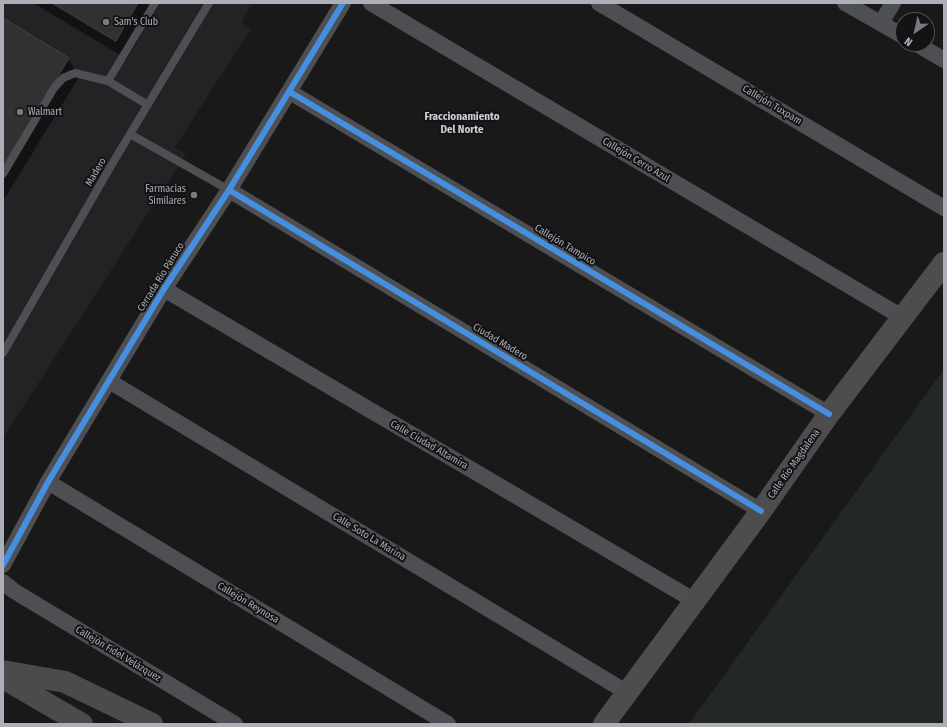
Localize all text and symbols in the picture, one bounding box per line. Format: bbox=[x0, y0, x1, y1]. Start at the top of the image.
north arrow bbox=[895, 12, 935, 52]
place label: Sam's Club bbox=[114, 16, 158, 28]
marker: Sam's Club bbox=[101, 17, 111, 27]
text: N bbox=[902, 34, 915, 49]
street label: Callejón Tuxpam bbox=[740, 83, 804, 127]
place label: Walmart bbox=[28, 106, 62, 118]
marker: Walmart bbox=[15, 107, 25, 117]
district label: Fraccionamiento Del Norte bbox=[424, 110, 500, 136]
street label: Callejón Cerro Azul bbox=[600, 135, 672, 185]
street label: Madero bbox=[83, 156, 109, 188]
place label: Farmacias Similares bbox=[145, 183, 186, 206]
marker: Farmacias Similares bbox=[189, 190, 199, 200]
street label: Callejón Tampico bbox=[532, 222, 598, 268]
street label: Cerrada Río Pánuco bbox=[135, 240, 187, 314]
street label: Ciudad Madero bbox=[471, 321, 529, 363]
street label: Calle Ciudad Altamira bbox=[388, 418, 470, 472]
street label: Calle Río Magdalena bbox=[766, 427, 822, 501]
street label: Calle Soto La Marina bbox=[330, 510, 408, 564]
street label: Callejón Reynosa bbox=[215, 580, 281, 626]
street label: Callejón Fidel Velázquez bbox=[73, 624, 163, 684]

